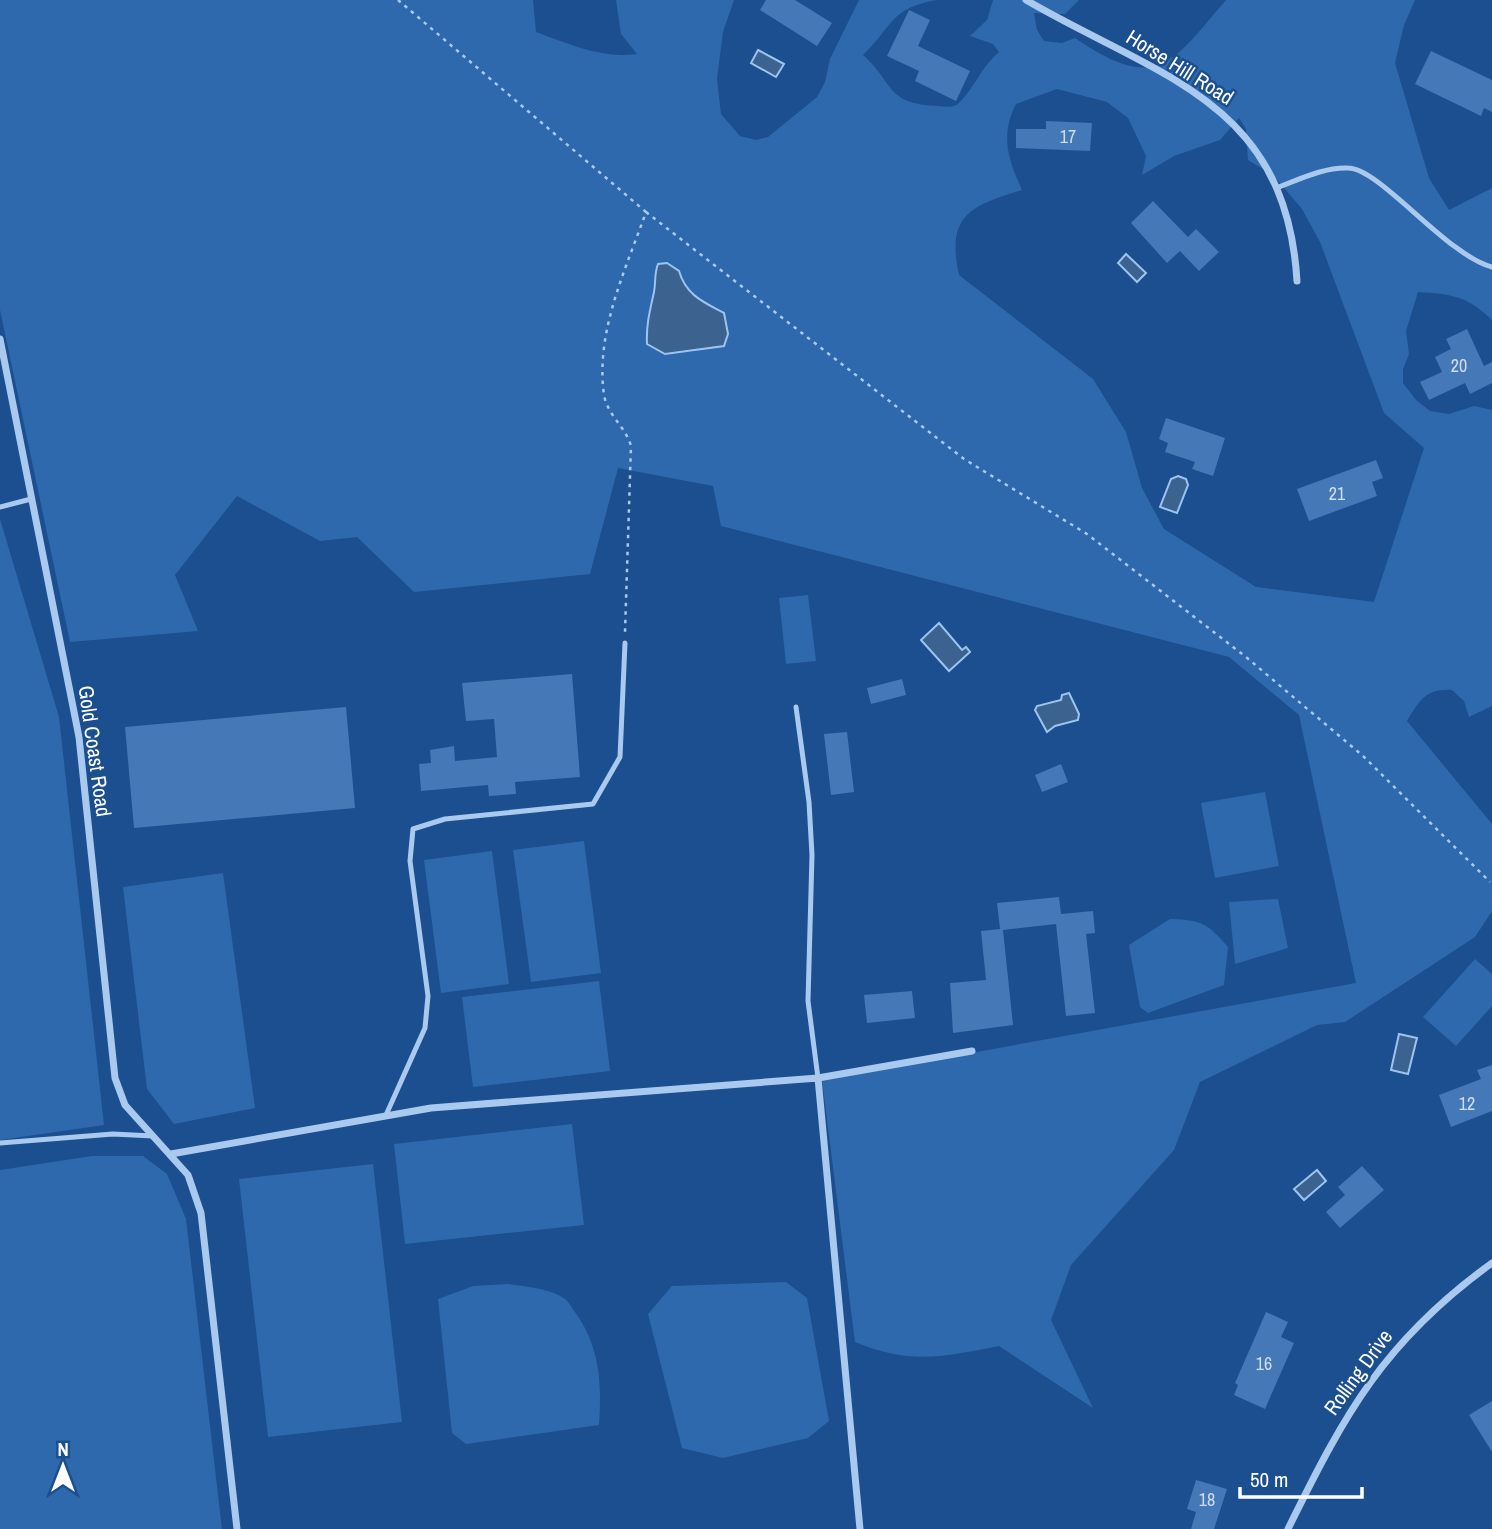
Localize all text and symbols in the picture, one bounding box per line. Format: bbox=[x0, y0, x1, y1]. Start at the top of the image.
street label: Horse Hill Road bbox=[1121, 23, 1239, 111]
house number: 17 bbox=[1060, 124, 1076, 149]
house number: 20 bbox=[1451, 353, 1467, 378]
house number: 21 bbox=[1329, 481, 1346, 506]
street label: Gold Coast Road bbox=[71, 684, 119, 818]
house number: 12 bbox=[1459, 1091, 1475, 1116]
street label: Rolling Drive bbox=[1317, 1323, 1399, 1421]
house number: 16 bbox=[1256, 1351, 1272, 1376]
north arrow bbox=[28, 1431, 98, 1501]
text: N bbox=[57, 1436, 69, 1462]
scale bar bbox=[1240, 1456, 1362, 1500]
text: 50 m bbox=[1250, 1465, 1288, 1494]
house number: 18 bbox=[1199, 1487, 1215, 1512]

